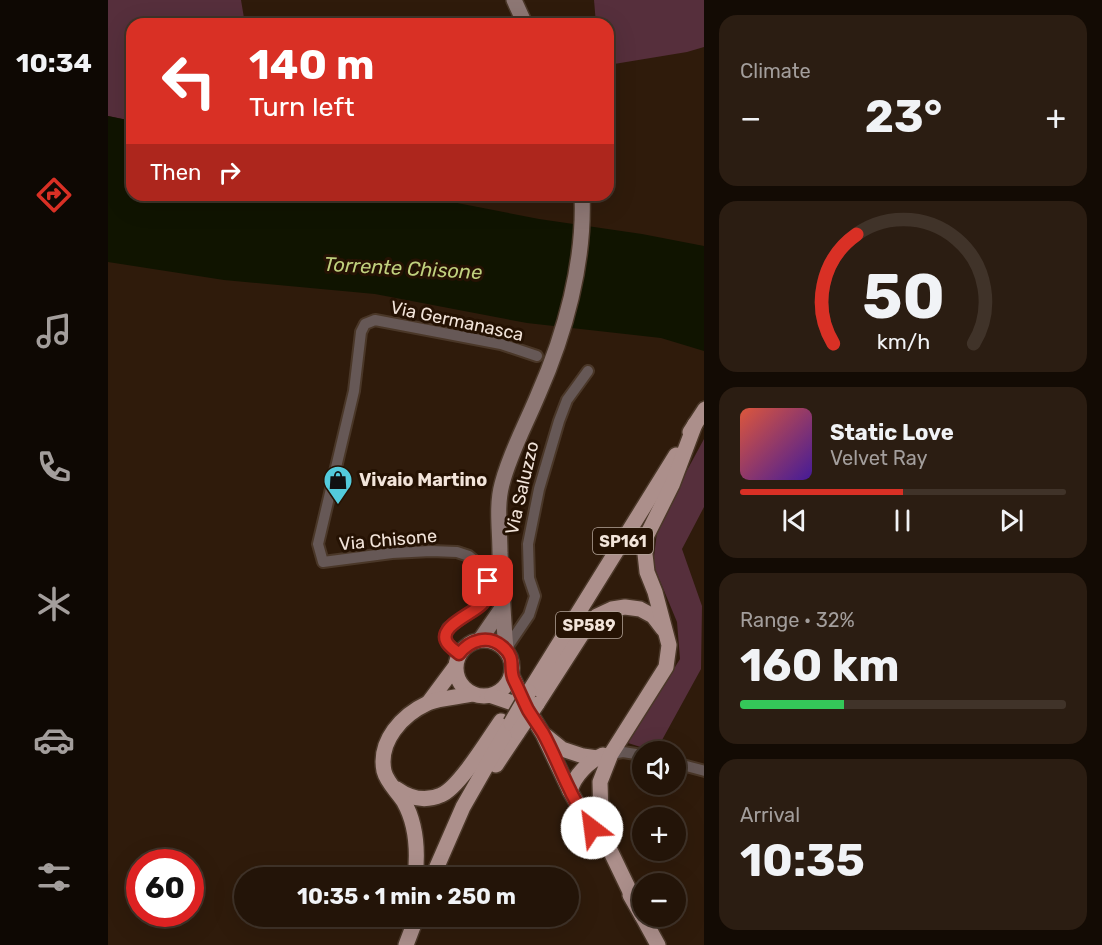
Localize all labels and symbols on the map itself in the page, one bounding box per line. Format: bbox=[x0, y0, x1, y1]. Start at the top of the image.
water label: Torrente Chisone bbox=[323, 252, 483, 284]
street label: Via Germanasca bbox=[388, 296, 526, 346]
street label: Via Saluzzo bbox=[501, 439, 543, 537]
shop icon: Vivaio Martino bbox=[322, 464, 354, 506]
place label: Vivaio Martino bbox=[359, 469, 487, 491]
street label: Via Chisone bbox=[338, 525, 438, 555]
road number: SP161 bbox=[593, 528, 653, 554]
pin bbox=[462, 555, 513, 606]
road number: SP589 bbox=[556, 612, 622, 638]
position arrow bbox=[560, 796, 624, 860]
speed limit sign: 60 bbox=[126, 849, 204, 927]

